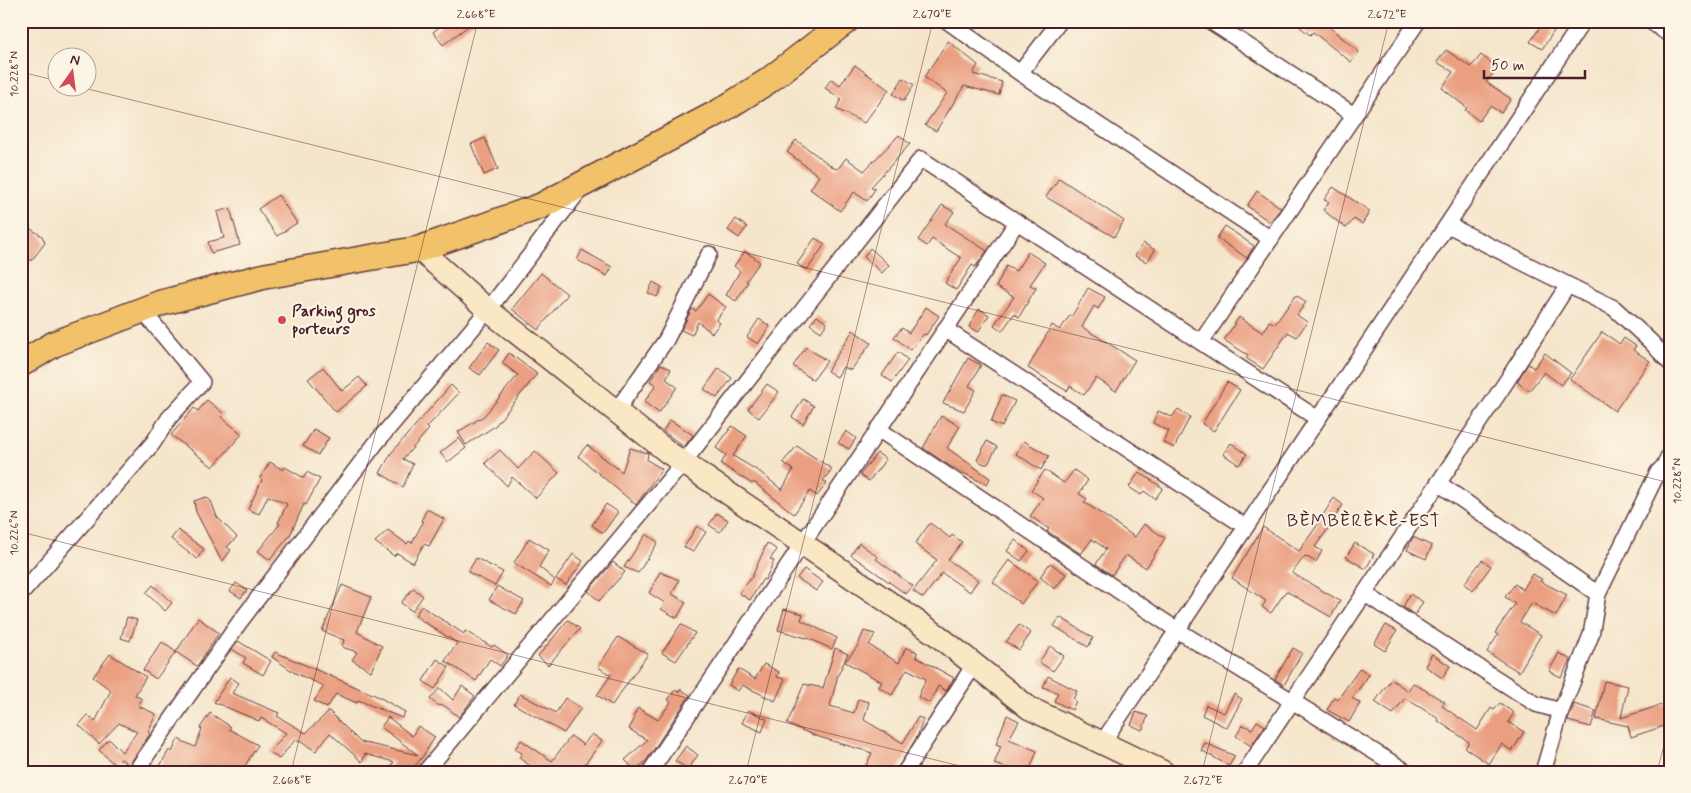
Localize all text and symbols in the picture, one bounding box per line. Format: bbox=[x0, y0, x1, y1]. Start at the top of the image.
text: 2.668°E bbox=[456, 7, 496, 23]
text: 2.670°E bbox=[912, 7, 952, 23]
text: 2.672°E bbox=[1367, 7, 1407, 23]
north arrow bbox=[48, 48, 98, 98]
scale bar bbox=[1484, 48, 1585, 80]
text: N bbox=[68, 50, 82, 70]
text: 10.228°N bbox=[7, 51, 23, 97]
text: 50 m bbox=[1491, 56, 1525, 76]
place label: Parking gros porteurs bbox=[292, 301, 376, 340]
marker: Parking gros porteurs bbox=[276, 314, 288, 326]
text: 10.228°N bbox=[1670, 458, 1686, 504]
district label: BÈMBÈRÈKÈ-EST bbox=[1287, 509, 1441, 533]
text: 10.226°N bbox=[7, 511, 23, 555]
text: 2.668°E bbox=[272, 773, 312, 789]
text: 2.670°E bbox=[728, 773, 768, 789]
text: 2.672°E bbox=[1183, 773, 1223, 789]

